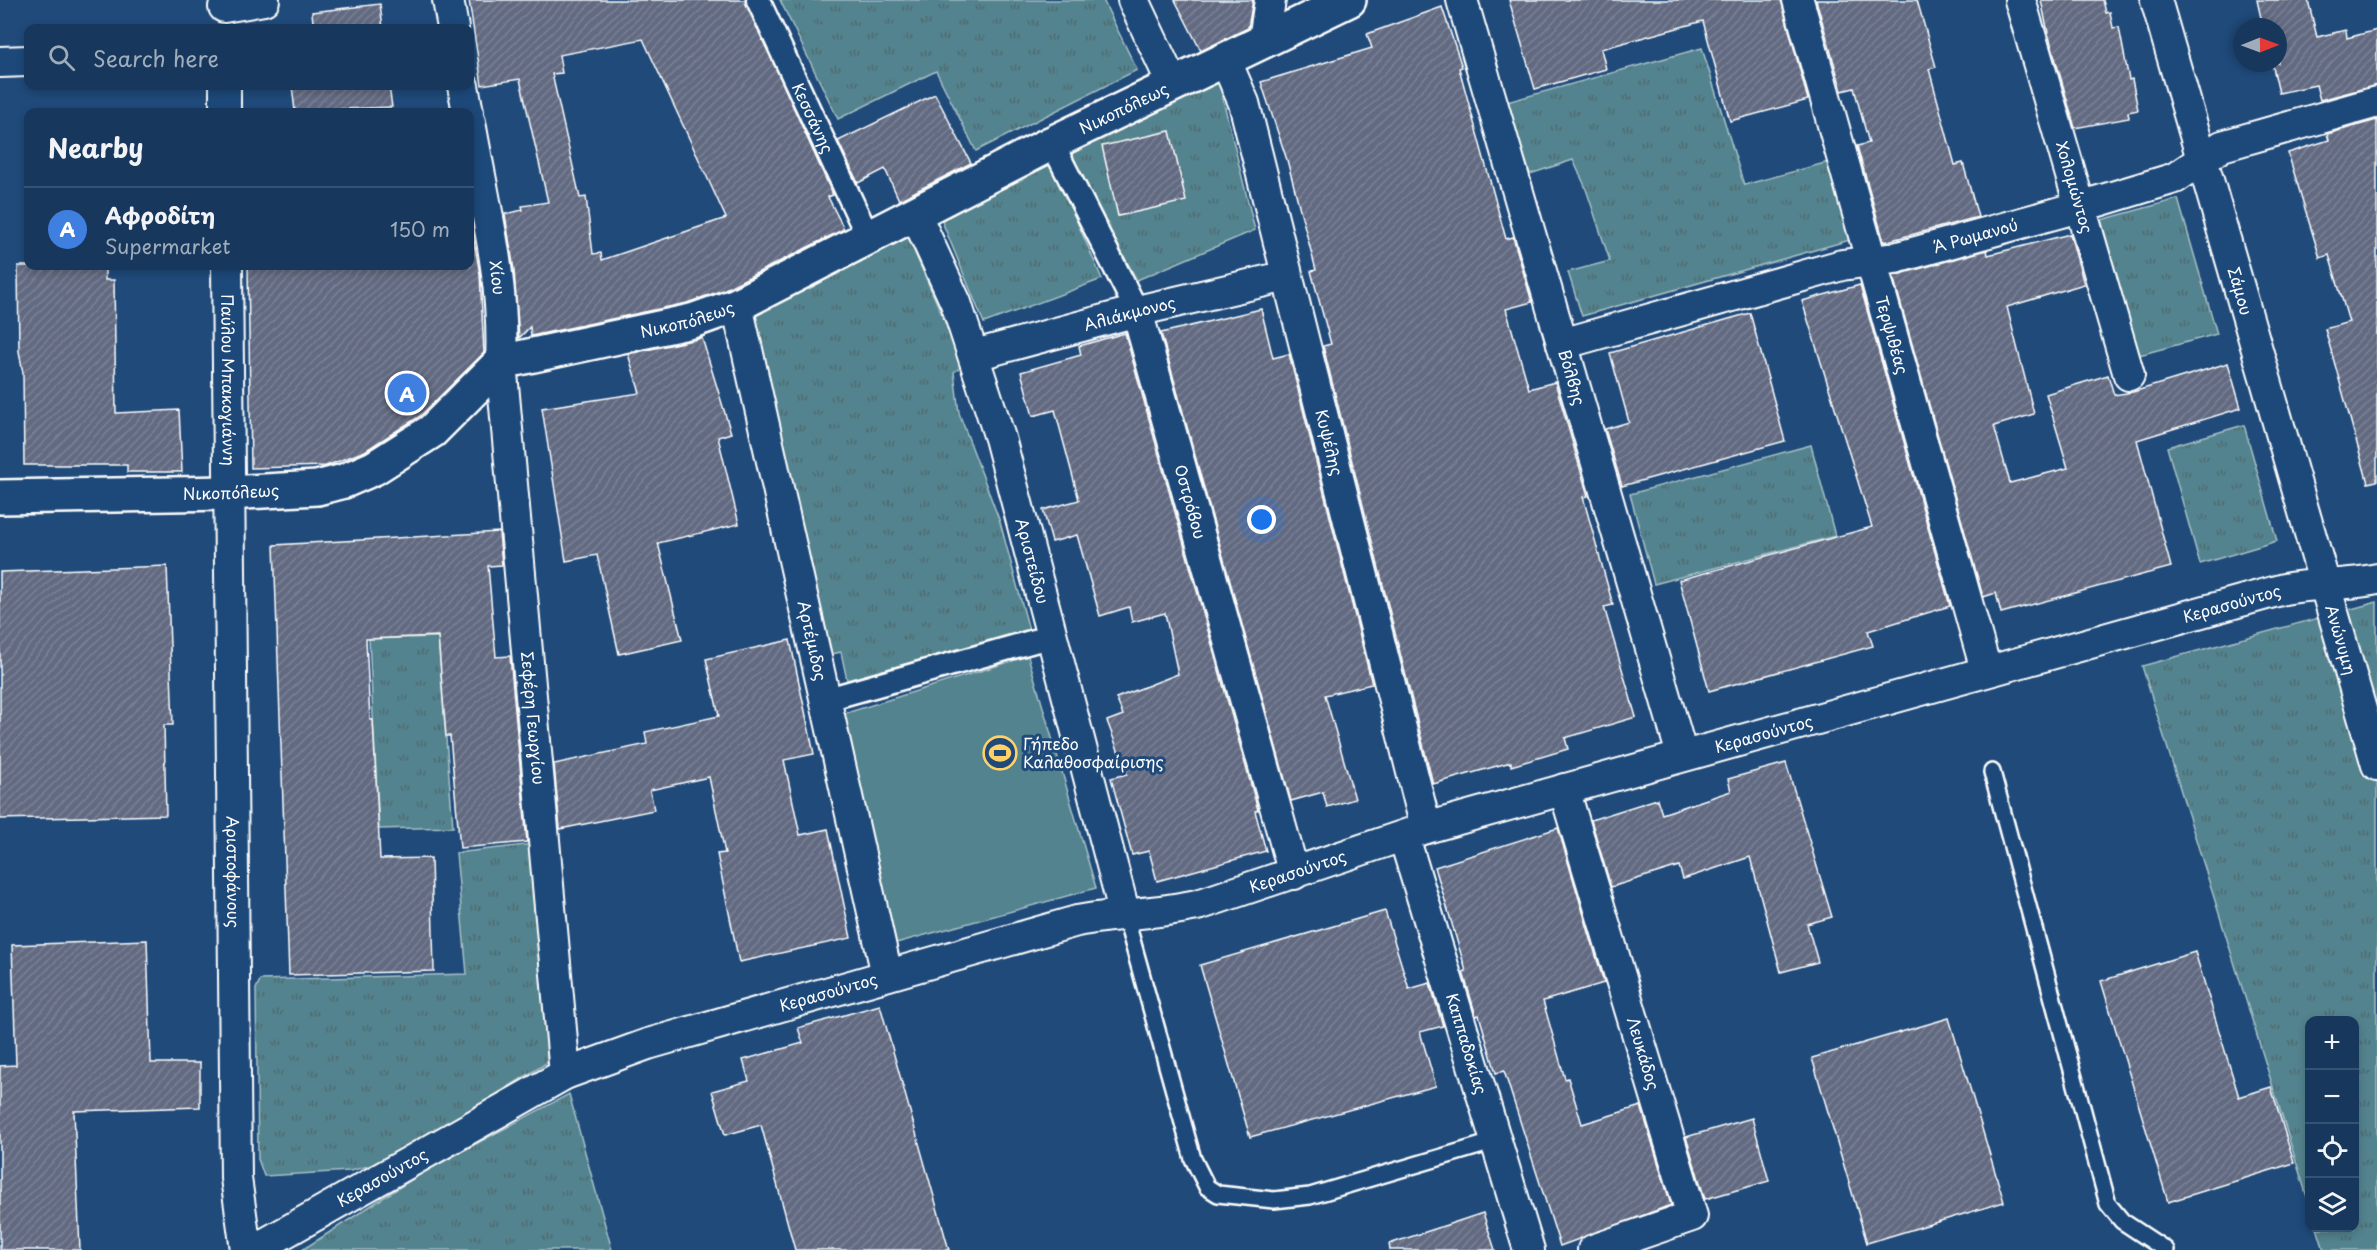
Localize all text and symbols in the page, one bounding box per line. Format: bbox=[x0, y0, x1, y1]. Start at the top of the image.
north arrow bbox=[2233, 18, 2287, 72]
search box bbox=[24, 24, 474, 90]
icon: search bbox=[45, 41, 78, 74]
text: Search here bbox=[93, 41, 219, 74]
street label: Νικοπόλεως bbox=[1075, 76, 1172, 139]
street label: Κεσσάνης bbox=[787, 78, 840, 157]
text: Nearby bbox=[48, 128, 143, 167]
street label: Χολομώντος bbox=[2051, 138, 2100, 236]
text: Αφροδίτη bbox=[105, 198, 215, 231]
street label: Α΄ Ρωμανού bbox=[1930, 212, 2020, 258]
text: A bbox=[60, 214, 75, 244]
text: 150 m bbox=[390, 214, 450, 244]
text: Supermarket bbox=[105, 231, 231, 261]
street label: Χίου bbox=[484, 259, 512, 296]
street label: Σάμου bbox=[2223, 264, 2259, 318]
street label: Αλιάκμονος bbox=[1081, 289, 1178, 336]
street label: Τερψιθέας bbox=[1871, 293, 1915, 377]
street label: Παύλου Μπακογιάννη bbox=[216, 294, 242, 466]
street label: Νικοπόλεως bbox=[638, 294, 737, 343]
street label: Βόλβης bbox=[1553, 346, 1592, 408]
pin: A bbox=[388, 370, 426, 416]
street label: Κυψέλης bbox=[1310, 407, 1350, 478]
street label: Οστρόβου bbox=[1169, 461, 1213, 542]
street label: Νικοπόλεως bbox=[183, 477, 280, 505]
your location bbox=[1247, 505, 1276, 534]
street label: Αριστείδου bbox=[1010, 515, 1056, 606]
street label: Κερασούντος bbox=[2180, 577, 2283, 628]
street label: Αρτέμιδος bbox=[793, 598, 834, 683]
street label: Ανώνυμη bbox=[2320, 602, 2363, 677]
street label: Σεφέρη Γεωργίου bbox=[516, 650, 552, 786]
street label: Κερασούντος bbox=[1711, 708, 1815, 758]
place label: Γήπεδο Καλαθοσφαίρισης bbox=[1023, 731, 1164, 773]
sports icon: Γήπεδο Καλαθοσφαίρισης bbox=[982, 735, 1018, 771]
street label: Αριστοφάνoυς bbox=[221, 816, 247, 928]
street label: Κερασούντος bbox=[1245, 843, 1349, 898]
street label: Κερασούντος bbox=[776, 966, 880, 1017]
street label: Καππαδοκίας bbox=[1441, 990, 1494, 1097]
street label: Λευκάδος bbox=[1622, 1014, 1666, 1092]
map controls bbox=[2305, 1016, 2359, 1232]
button: + bbox=[2305, 1016, 2359, 1070]
button: − bbox=[2305, 1070, 2359, 1124]
button: locate bbox=[2305, 1124, 2359, 1178]
street label: Κερασούντος bbox=[332, 1141, 431, 1212]
button: layers bbox=[2305, 1178, 2359, 1232]

